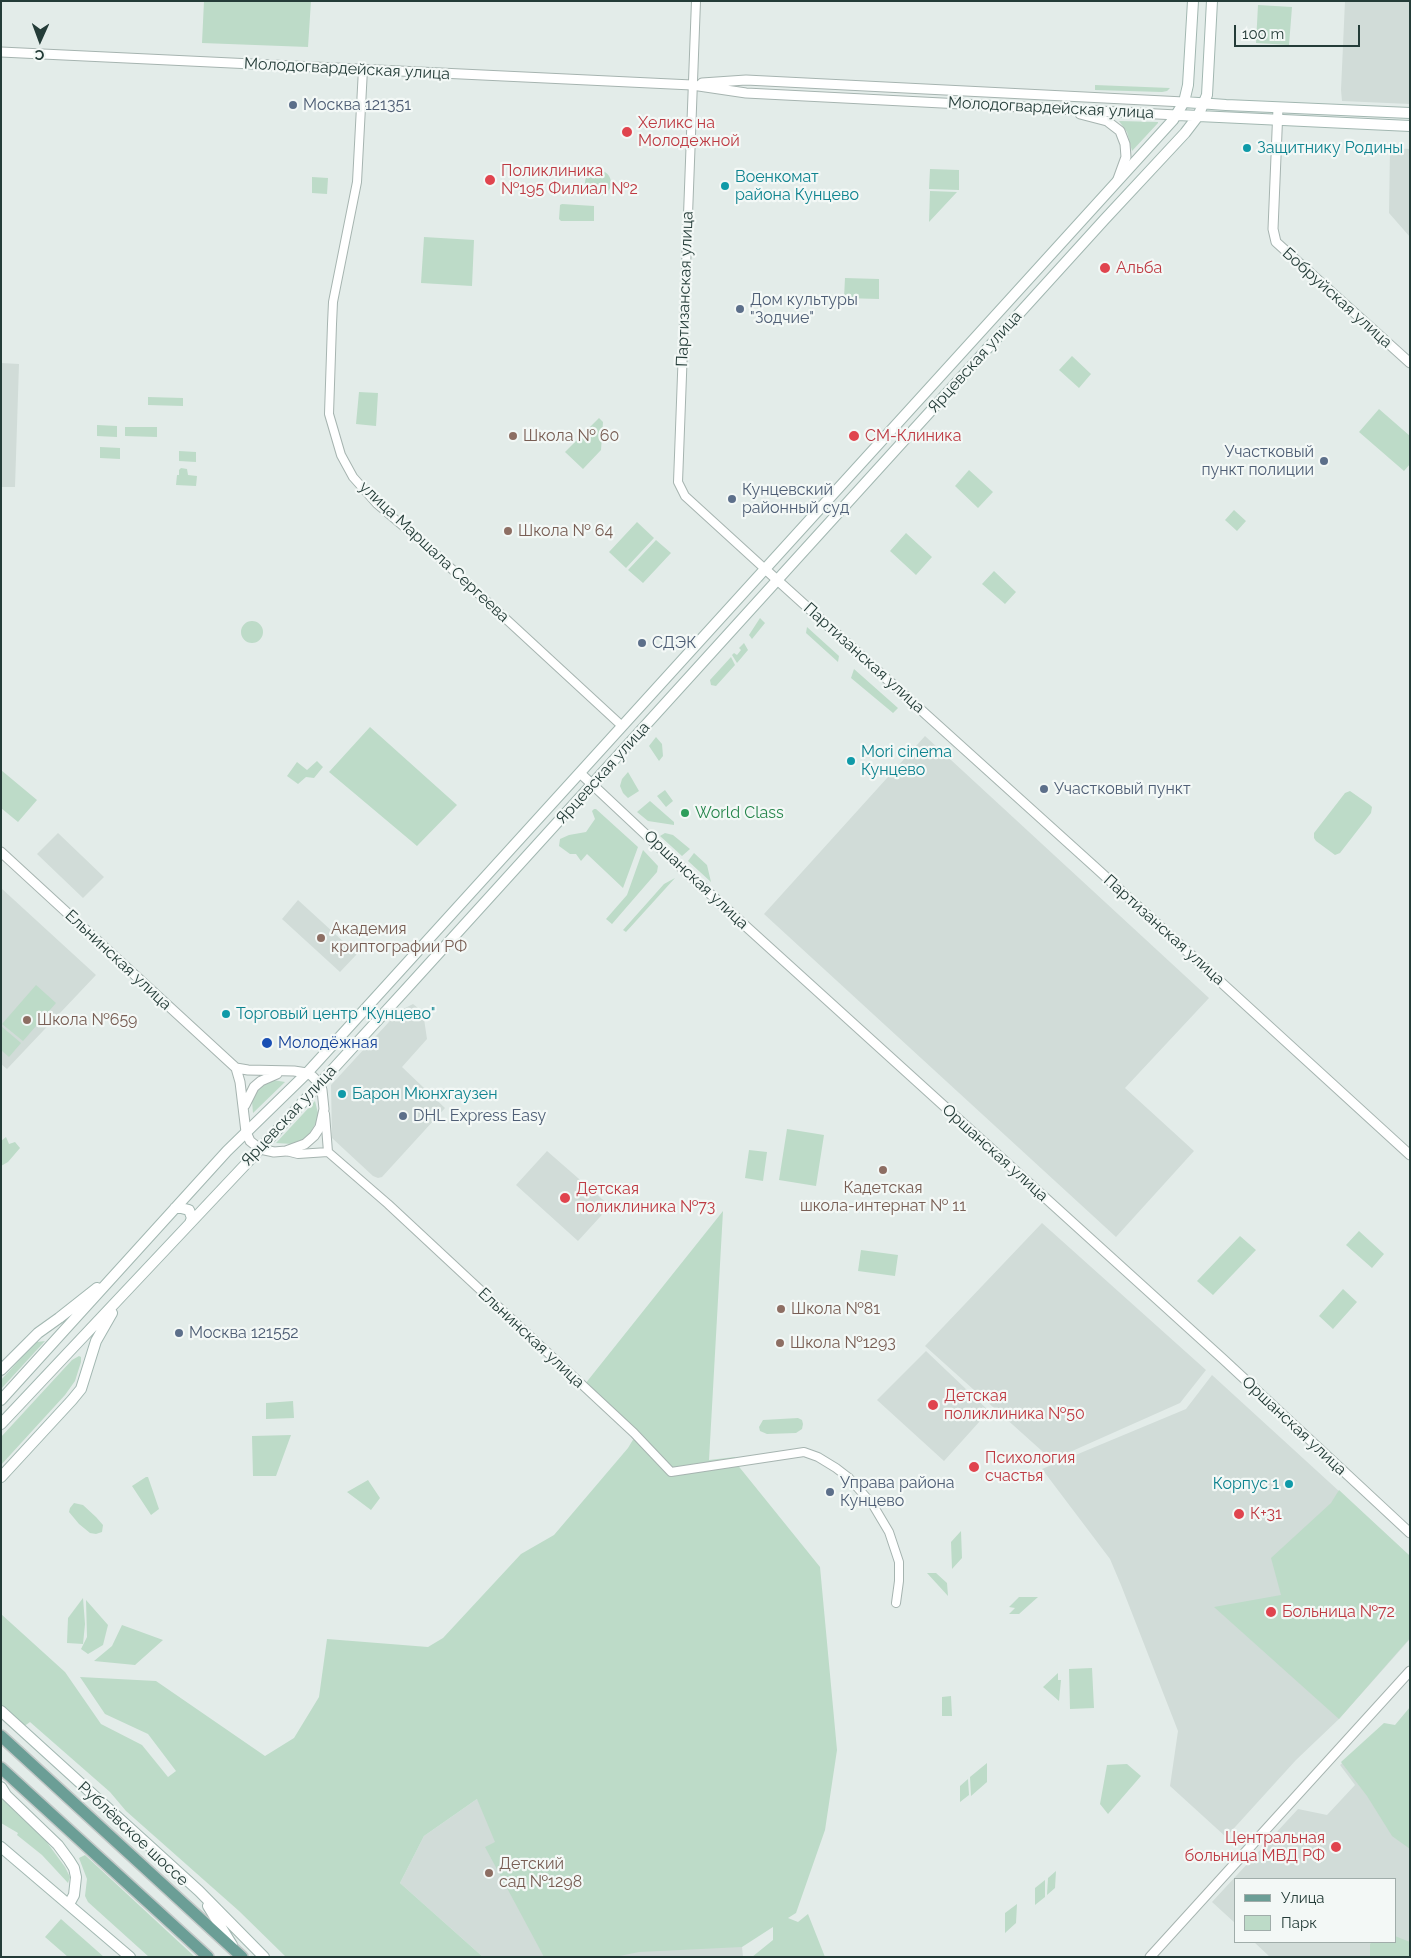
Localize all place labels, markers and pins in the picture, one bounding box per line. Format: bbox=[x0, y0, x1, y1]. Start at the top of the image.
place label: Москва 121351 bbox=[303, 95, 411, 115]
marker: Москва 121351 bbox=[287, 99, 299, 111]
place label: Хеликс на Молодежной bbox=[638, 113, 740, 151]
marker: Хеликс на Молодежной bbox=[620, 125, 634, 139]
place label: Защитнику Родины bbox=[1257, 138, 1403, 158]
marker: Защитнику Родины bbox=[1241, 142, 1253, 154]
place label: Поликлиника №195 Филиал №2 bbox=[501, 161, 638, 199]
place label: Военкомат района Кунцево bbox=[735, 167, 859, 205]
marker: Поликлиника №195 Филиал №2 bbox=[483, 173, 497, 187]
marker: Военкомат района Кунцево bbox=[719, 180, 731, 192]
place label: Альба bbox=[1116, 258, 1162, 278]
marker: Альба bbox=[1098, 261, 1112, 275]
place label: Дом культуры "Зодчие" bbox=[750, 290, 858, 328]
marker: Дом культуры "Зодчие" bbox=[734, 303, 746, 315]
place label: Школа № 60 bbox=[523, 426, 619, 446]
place label: СМ-Клиника bbox=[865, 426, 961, 446]
marker: СМ-Клиника bbox=[847, 429, 861, 443]
marker: Школа № 60 bbox=[507, 430, 519, 442]
place label: Участковый пункт полиции bbox=[1201, 442, 1314, 480]
marker: Участковый пункт полиции bbox=[1318, 455, 1330, 467]
place label: Кунцевский районный суд bbox=[742, 480, 849, 518]
marker: Кунцевский районный суд bbox=[726, 493, 738, 505]
place label: Школа № 64 bbox=[518, 521, 613, 541]
marker: Школа № 64 bbox=[502, 525, 514, 537]
place label: СДЭК bbox=[652, 633, 696, 653]
marker: СДЭК bbox=[636, 637, 648, 649]
place label: Mori cinema Кунцево bbox=[861, 742, 952, 780]
marker: Mori cinema Кунцево bbox=[845, 755, 857, 767]
place label: Участковый пункт bbox=[1054, 779, 1191, 799]
marker: Участковый пункт bbox=[1038, 783, 1050, 795]
place label: World Class bbox=[695, 803, 784, 823]
marker: World Class bbox=[679, 807, 691, 819]
place label: Академия криптографии РФ bbox=[331, 919, 467, 957]
marker: Академия криптографии РФ bbox=[315, 932, 327, 944]
place label: Торговый центр "Кунцево" bbox=[236, 1004, 435, 1024]
marker: Торговый центр "Кунцево" bbox=[220, 1008, 232, 1020]
place label: Школа №659 bbox=[37, 1010, 137, 1030]
marker: Школа №659 bbox=[21, 1014, 33, 1026]
place label: Молодёжная bbox=[278, 1033, 378, 1053]
marker: Молодёжная bbox=[260, 1036, 274, 1050]
place label: Барон Мюнхгаузен bbox=[352, 1084, 498, 1104]
marker: Барон Мюнхгаузен bbox=[336, 1088, 348, 1100]
place label: DHL Express Easy bbox=[413, 1106, 546, 1126]
marker: DHL Express Easy bbox=[397, 1110, 409, 1122]
marker: Кадетская школа-интернат № 11 bbox=[877, 1164, 889, 1176]
place label: Кадетская школа-интернат № 11 bbox=[800, 1178, 966, 1216]
place label: Детская поликлиника №73 bbox=[576, 1179, 715, 1217]
marker: Детская поликлиника №73 bbox=[558, 1191, 572, 1205]
place label: Школа №81 bbox=[791, 1299, 880, 1319]
marker: Школа №81 bbox=[775, 1303, 787, 1315]
place label: Москва 121552 bbox=[189, 1323, 299, 1343]
marker: Москва 121552 bbox=[173, 1327, 185, 1339]
place label: Школа №1293 bbox=[790, 1333, 896, 1353]
marker: Школа №1293 bbox=[774, 1337, 786, 1349]
place label: Детская поликлиника №50 bbox=[944, 1386, 1085, 1424]
marker: Детская поликлиника №50 bbox=[926, 1398, 940, 1412]
place label: Психология счастья bbox=[985, 1448, 1075, 1486]
marker: Психология счастья bbox=[967, 1460, 981, 1474]
place label: Управа района Кунцево bbox=[840, 1473, 955, 1511]
place label: Корпус 1 bbox=[1213, 1474, 1279, 1494]
marker: Корпус 1 bbox=[1283, 1478, 1295, 1490]
marker: Управа района Кунцево bbox=[824, 1486, 836, 1498]
place label: К+31 bbox=[1250, 1504, 1282, 1524]
marker: К+31 bbox=[1232, 1507, 1246, 1521]
place label: Больница №72 bbox=[1282, 1602, 1395, 1622]
marker: Больница №72 bbox=[1264, 1605, 1278, 1619]
place label: Центральная больница МВД РФ bbox=[1184, 1828, 1325, 1866]
marker: Центральная больница МВД РФ bbox=[1329, 1840, 1343, 1854]
place label: Детский сад №1298 bbox=[499, 1854, 582, 1892]
marker: Детский сад №1298 bbox=[483, 1867, 495, 1879]

